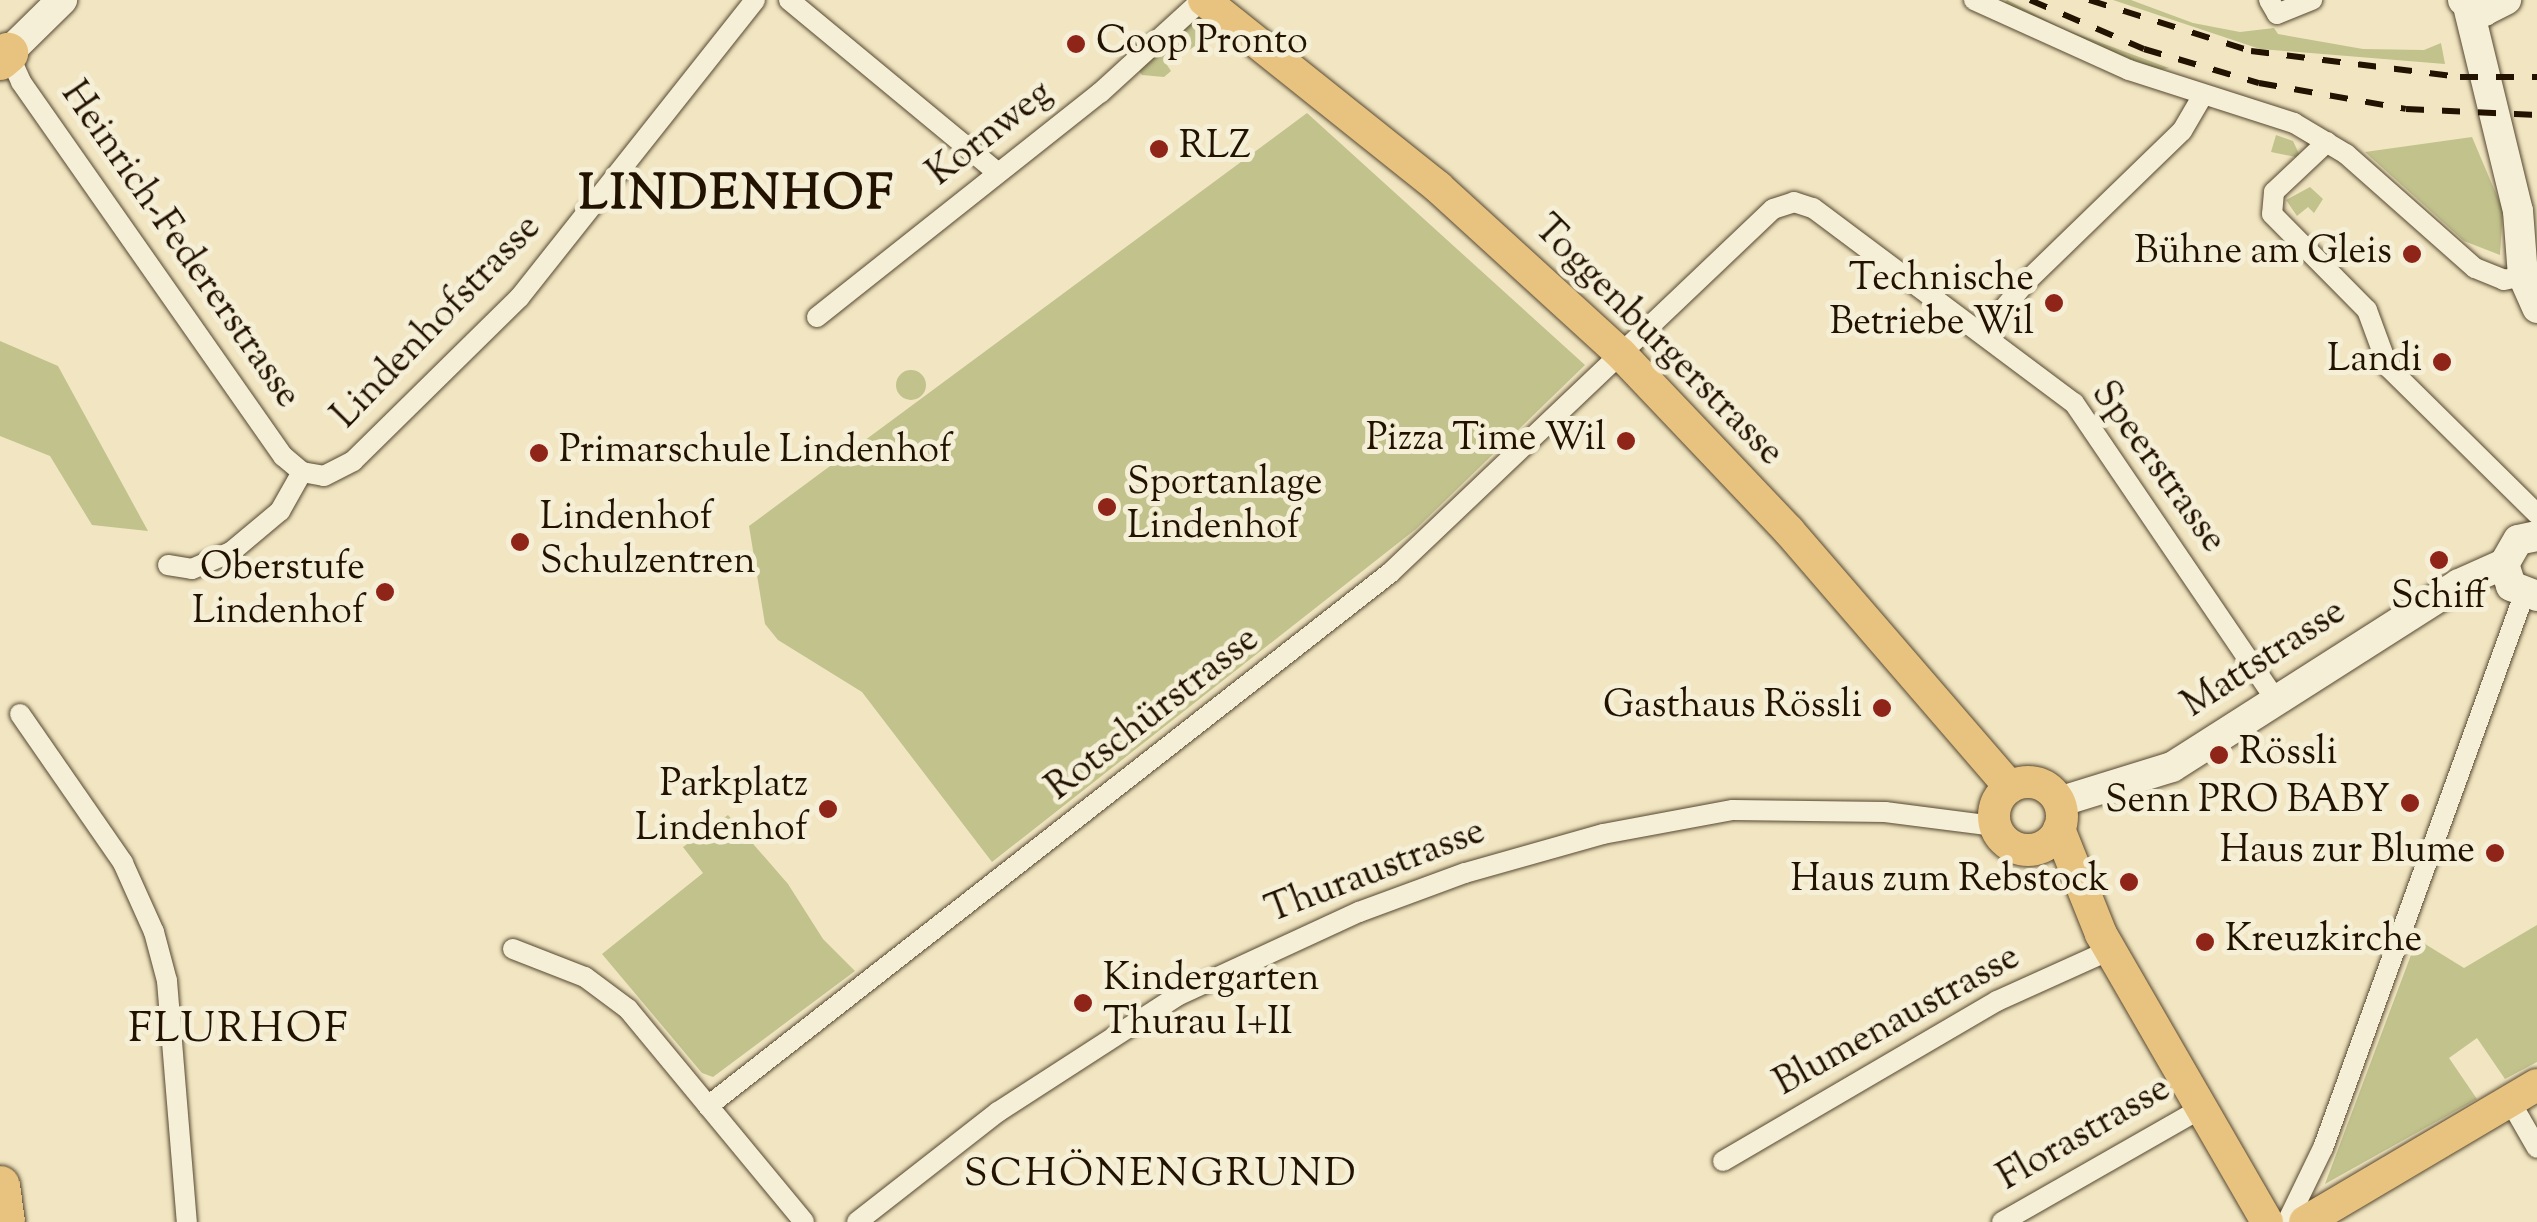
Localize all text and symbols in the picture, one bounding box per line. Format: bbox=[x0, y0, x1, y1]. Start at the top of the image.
place label: Coop Pronto bbox=[1096, 21, 1308, 67]
marker: Coop Pronto bbox=[1065, 33, 1087, 55]
street label: Kornweg bbox=[920, 72, 1062, 198]
street label: Heinrich-Federerstrasse bbox=[49, 74, 309, 418]
place label: RLZ bbox=[1179, 126, 1251, 172]
marker: RLZ bbox=[1148, 138, 1170, 160]
district label: LINDENHOF bbox=[579, 168, 895, 226]
street label: Lindenhofstrasse bbox=[324, 206, 552, 440]
street label: Toggenburgerstrasse bbox=[1522, 207, 1792, 477]
place label: Bühne am Gleis bbox=[2134, 231, 2392, 277]
marker: Bühne am Gleis bbox=[2401, 243, 2423, 265]
place label: Technische Betriebe Wil bbox=[1829, 258, 2034, 348]
marker: Technische Betriebe Wil bbox=[2043, 292, 2065, 314]
place label: Landi bbox=[2327, 339, 2422, 385]
marker: Landi bbox=[2431, 351, 2453, 373]
street label: Speerstrasse bbox=[2080, 373, 2234, 563]
place label: Pizza Time Wil bbox=[1366, 418, 1606, 464]
place label: Primarschule Lindenhof bbox=[559, 430, 952, 476]
marker: Pizza Time Wil bbox=[1615, 430, 1637, 452]
marker: Primarschule Lindenhof bbox=[528, 442, 550, 464]
place label: Sportanlage Lindenhof bbox=[1127, 462, 1322, 552]
marker: Sportanlage Lindenhof bbox=[1096, 496, 1118, 518]
place label: Lindenhof Schulzentren bbox=[540, 497, 756, 586]
marker: Lindenhof Schulzentren bbox=[509, 531, 531, 553]
place label: Oberstufe Lindenhof bbox=[192, 547, 365, 636]
marker: Schiff bbox=[2428, 549, 2450, 571]
place label: Schiff bbox=[2391, 576, 2487, 622]
marker: Oberstufe Lindenhof bbox=[374, 581, 396, 603]
street label: Mattstrasse bbox=[2175, 590, 2355, 730]
street label: Rotschürstrasse bbox=[1039, 618, 1269, 812]
place label: Gasthaus Rössli bbox=[1603, 685, 1862, 731]
marker: Gasthaus Rössli bbox=[1871, 697, 1893, 719]
place label: Rössli bbox=[2239, 732, 2337, 778]
marker: Rössli bbox=[2208, 744, 2230, 766]
place label: Parkplatz Lindenhof bbox=[635, 764, 808, 854]
place label: Senn PRO BABY bbox=[2105, 780, 2390, 826]
marker: Senn PRO BABY bbox=[2399, 792, 2421, 814]
marker: Parkplatz Lindenhof bbox=[817, 798, 839, 820]
street label: Thuraustrasse bbox=[1260, 810, 1492, 936]
place label: Haus zur Blume bbox=[2220, 830, 2475, 876]
marker: Haus zur Blume bbox=[2484, 842, 2506, 864]
place label: Haus zum Rebstock bbox=[1791, 859, 2109, 905]
marker: Haus zum Rebstock bbox=[2118, 871, 2140, 893]
place label: Kreuzkirche bbox=[2225, 919, 2422, 965]
marker: Kreuzkirche bbox=[2194, 931, 2216, 953]
street label: Blumenaustrasse bbox=[1767, 936, 2029, 1108]
place label: Kindergarten Thurau I+II bbox=[1103, 958, 1319, 1048]
marker: Kindergarten Thurau I+II bbox=[1072, 992, 1094, 1014]
district label: FLURHOF bbox=[128, 1006, 350, 1056]
street label: Florastrasse bbox=[1991, 1067, 2179, 1203]
district label: SCHÖNENGRUND bbox=[964, 1152, 1358, 1200]

